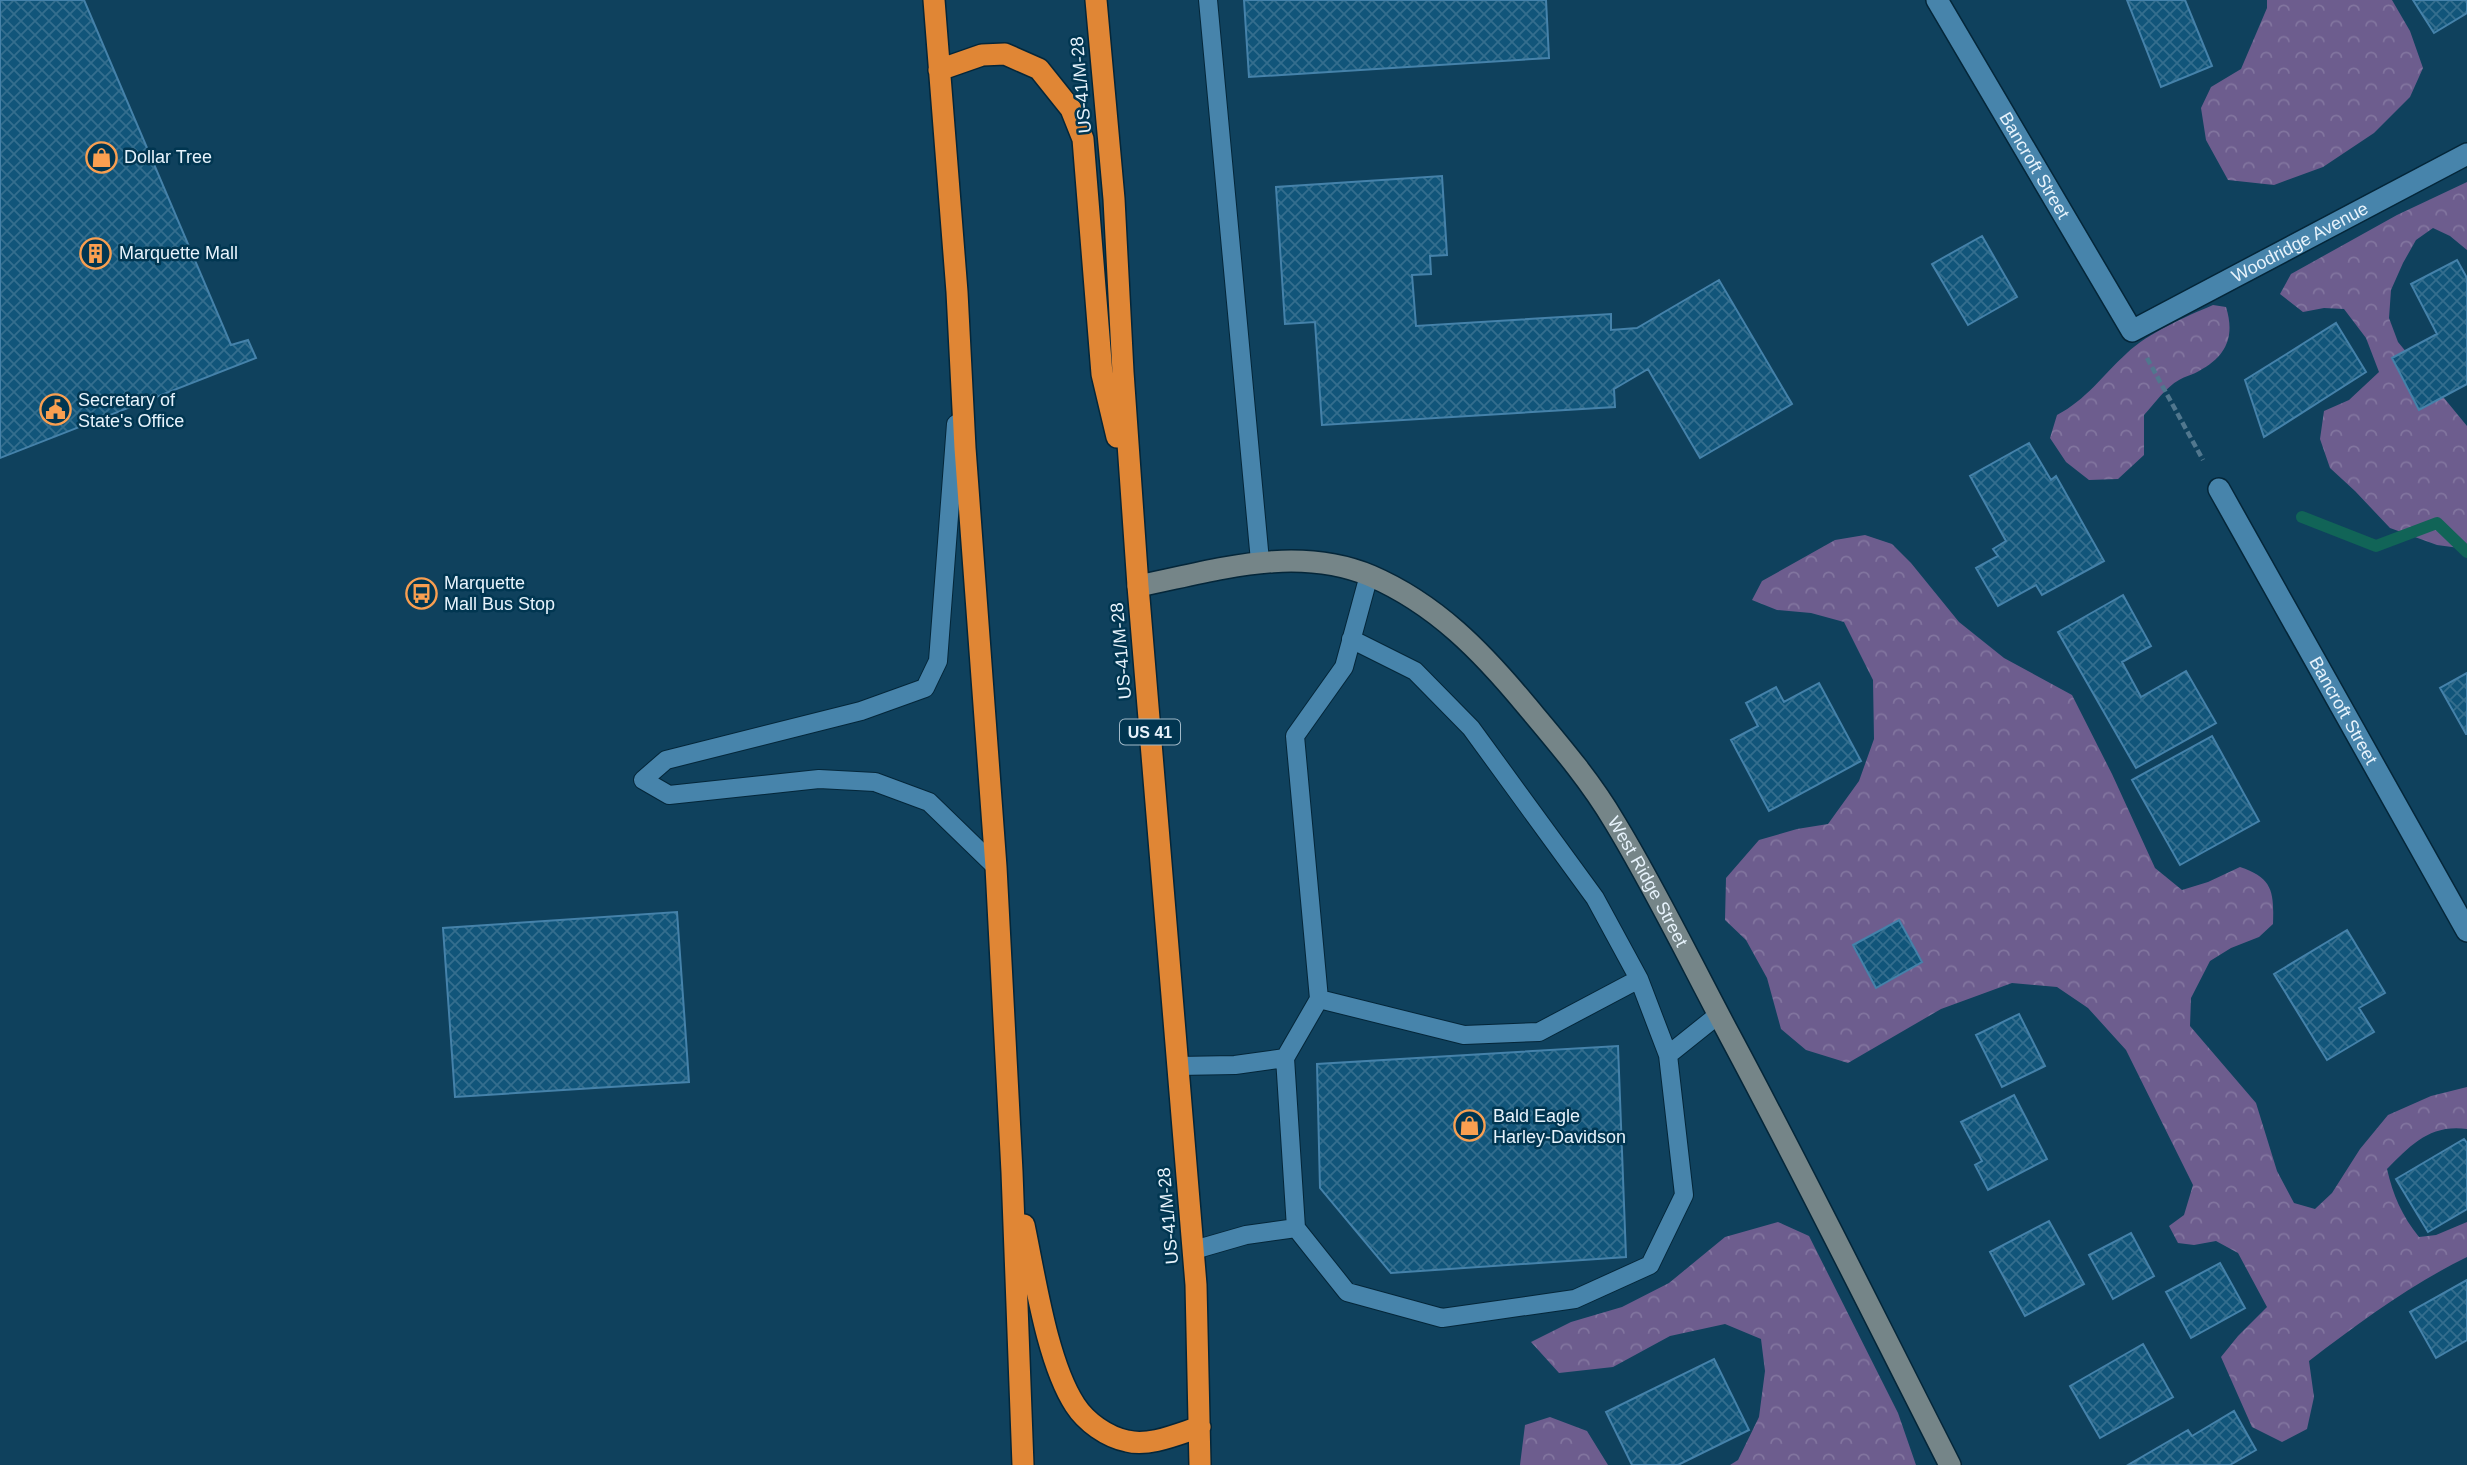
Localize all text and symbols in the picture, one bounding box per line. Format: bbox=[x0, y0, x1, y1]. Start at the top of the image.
street label: US-41/M-28 bbox=[1067, 36, 1095, 134]
street label: Bancroft Street bbox=[1995, 109, 2074, 222]
shop icon: Dollar Tree bbox=[84, 140, 118, 174]
place label: Dollar Tree bbox=[124, 147, 212, 167]
street label: Woodridge Avenue bbox=[2228, 198, 2372, 287]
building icon: Marquette Mall bbox=[79, 236, 113, 270]
place label: Marquette Mall bbox=[119, 243, 238, 263]
place label: Secretary of State's Office bbox=[78, 390, 184, 431]
public building icon: Secretary of State's Office bbox=[38, 393, 72, 427]
place label: Marquette Mall Bus Stop bbox=[444, 573, 555, 614]
bus stop icon: Marquette Mall Bus Stop bbox=[404, 576, 438, 610]
street label: US-41/M-28 bbox=[1107, 602, 1135, 700]
street label: Bancroft Street bbox=[2305, 653, 2381, 768]
road number: US 41 bbox=[1120, 720, 1180, 744]
street label: West Ridge Street bbox=[1604, 813, 1692, 950]
place label: Bald Eagle Harley-Davidson bbox=[1493, 1106, 1626, 1147]
shop icon: Bald Eagle Harley-Davidson bbox=[1453, 1109, 1487, 1143]
street label: US-41/M-28 bbox=[1154, 1167, 1182, 1265]

